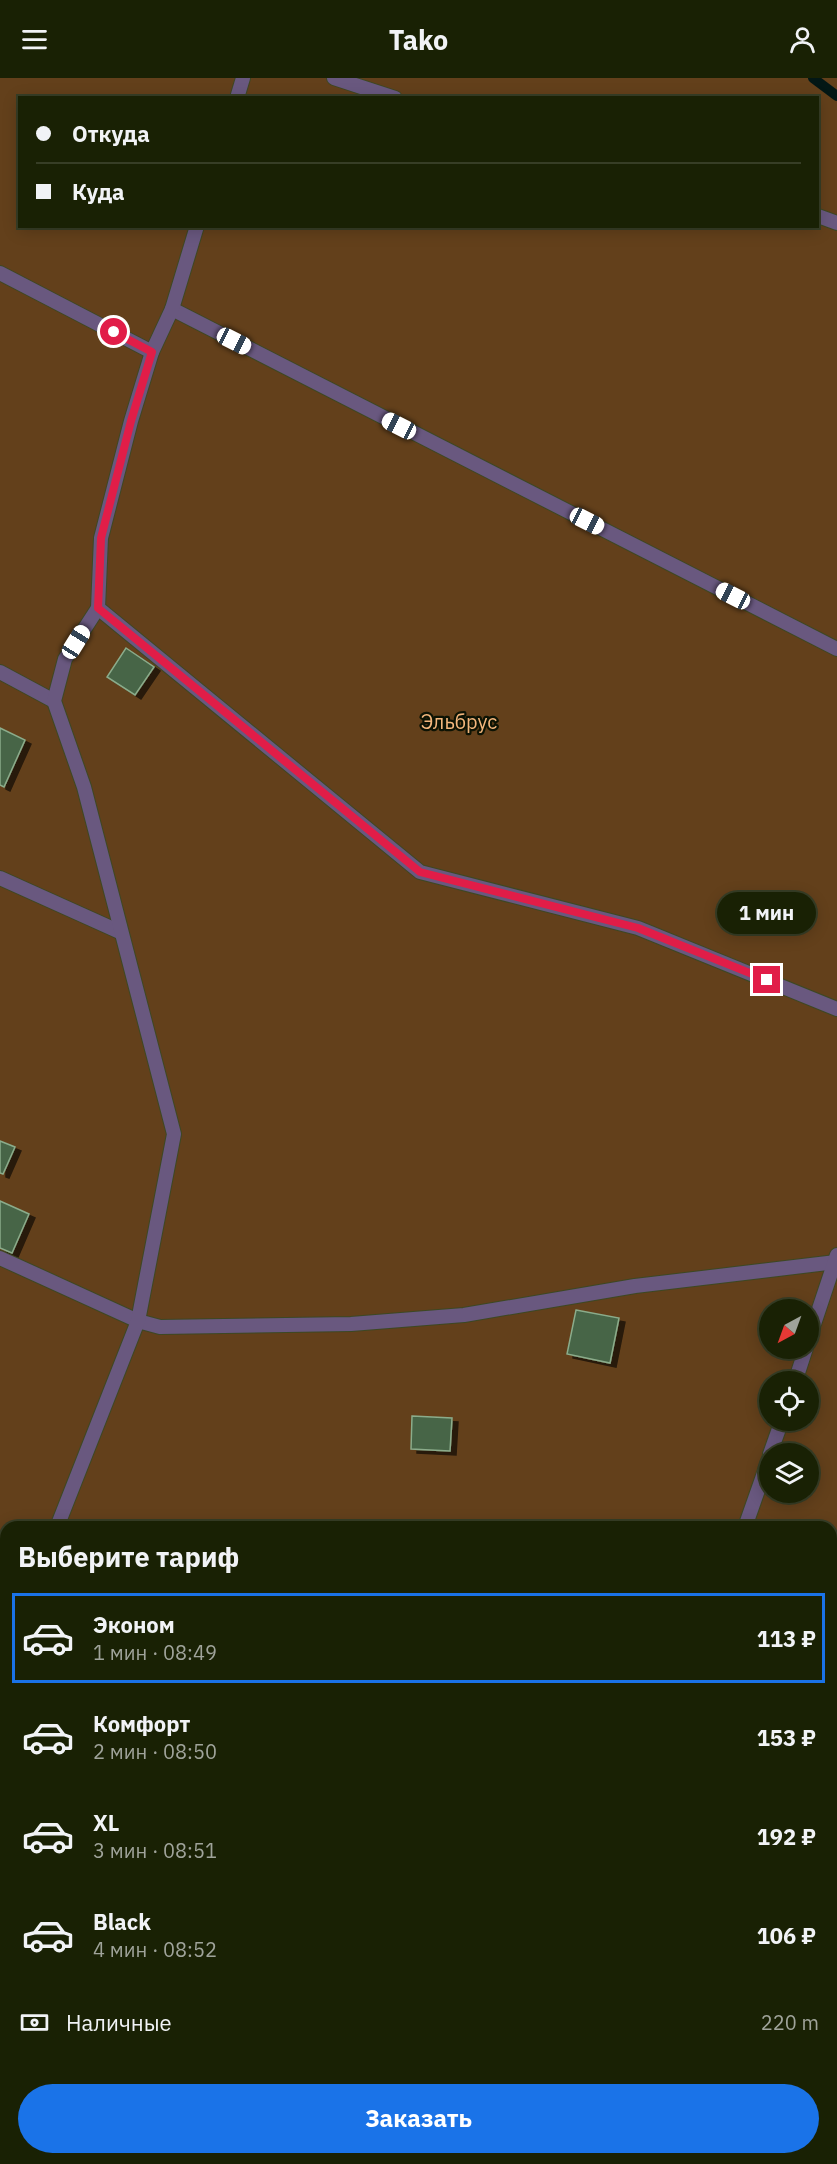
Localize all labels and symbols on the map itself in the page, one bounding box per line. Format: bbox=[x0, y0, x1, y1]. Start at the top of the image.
route start bbox=[100, 318, 127, 345]
car bbox=[214, 325, 254, 357]
car bbox=[379, 410, 419, 442]
car bbox=[567, 505, 607, 537]
car bbox=[713, 580, 753, 612]
car bbox=[59, 622, 93, 662]
park label: Эльбрус bbox=[421, 708, 497, 735]
callout: 1 мин bbox=[718, 893, 816, 935]
route end bbox=[753, 966, 780, 993]
north arrow bbox=[759, 1299, 819, 1359]

